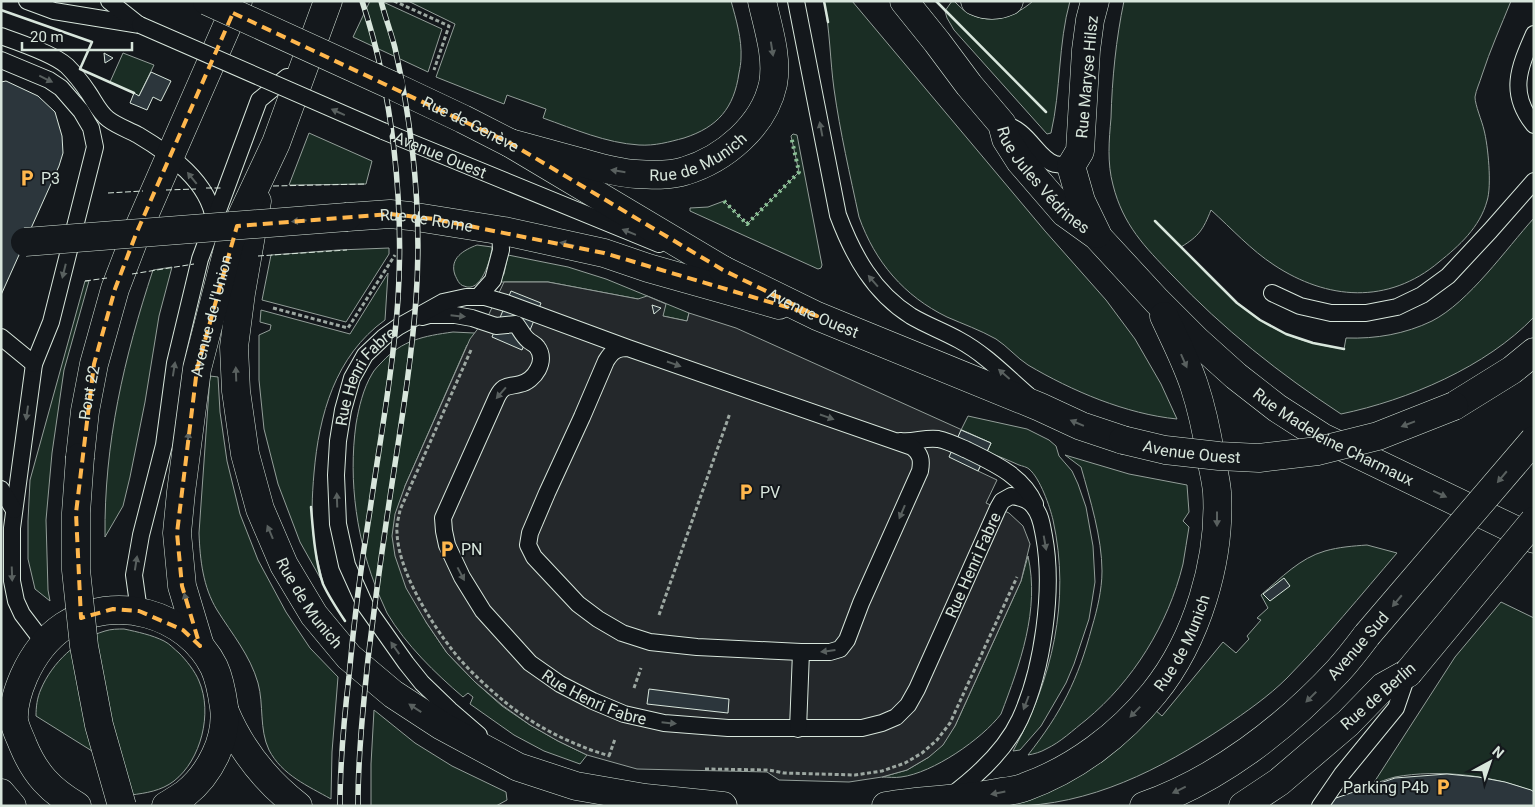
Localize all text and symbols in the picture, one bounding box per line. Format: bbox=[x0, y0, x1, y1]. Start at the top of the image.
street label: Rue Maryse Hilsz bbox=[1072, 15, 1102, 139]
scale bar bbox=[22, 20, 132, 52]
text: 20 m bbox=[30, 28, 64, 46]
one-way arrow bbox=[768, 41, 776, 57]
one-way arrow bbox=[39, 76, 53, 84]
street label: Rue de Genève bbox=[420, 92, 523, 156]
one-way arrow bbox=[331, 107, 345, 115]
one-way arrow bbox=[817, 122, 825, 137]
street label: Rue Jules Védrines bbox=[994, 124, 1093, 237]
street label: Avenue Ouest bbox=[391, 127, 489, 182]
street label: Rue de Munich bbox=[649, 128, 750, 184]
one-way arrow bbox=[609, 167, 625, 175]
parking icon: P3 bbox=[17, 168, 37, 188]
place label: P3 bbox=[41, 169, 60, 188]
one-way arrow bbox=[187, 172, 198, 185]
street label: Rue de Rome bbox=[379, 205, 475, 235]
one-way arrow bbox=[291, 217, 307, 225]
one-way arrow bbox=[622, 228, 637, 235]
one-way arrow bbox=[560, 240, 575, 248]
street label: Avenue de l'Union bbox=[187, 253, 236, 378]
one-way arrow bbox=[60, 264, 68, 279]
one-way arrow bbox=[867, 275, 879, 287]
street label: Avenue Ouest bbox=[765, 284, 862, 342]
one-way arrow bbox=[450, 312, 466, 320]
street label: Rue Henri Fabre bbox=[331, 323, 399, 427]
one-way arrow bbox=[1180, 354, 1188, 368]
one-way arrow bbox=[170, 361, 178, 377]
one-way arrow bbox=[666, 361, 681, 368]
street label: Pont 22 bbox=[75, 364, 103, 421]
one-way arrow bbox=[231, 366, 239, 382]
one-way arrow bbox=[999, 368, 1011, 380]
street label: Rue Madeleine Charmaux bbox=[1250, 384, 1417, 489]
one-way arrow bbox=[495, 387, 507, 399]
one-way arrow bbox=[23, 405, 31, 421]
one-way arrow bbox=[820, 413, 835, 421]
one-way arrow bbox=[1070, 419, 1084, 427]
one-way arrow bbox=[1400, 420, 1415, 428]
one-way arrow bbox=[184, 430, 192, 446]
street label: Avenue Ouest bbox=[1141, 436, 1241, 467]
one-way arrow bbox=[1497, 471, 1508, 483]
parking icon: PV bbox=[736, 482, 756, 502]
place label: PV bbox=[760, 483, 780, 502]
one-way arrow bbox=[1433, 491, 1447, 499]
one-way arrow bbox=[333, 492, 341, 508]
one-way arrow bbox=[898, 505, 906, 519]
street label: Rue Henri Fabre bbox=[941, 509, 1004, 620]
one-way arrow bbox=[1212, 511, 1220, 527]
one-way arrow bbox=[265, 525, 273, 539]
one-way arrow bbox=[1041, 536, 1049, 552]
parking icon: PN bbox=[437, 539, 457, 559]
place label: PN bbox=[461, 540, 483, 559]
one-way arrow bbox=[133, 554, 141, 570]
street label: Rue de Munich bbox=[272, 555, 347, 652]
one-way arrow bbox=[8, 566, 16, 582]
one-way arrow bbox=[456, 567, 465, 580]
one-way arrow bbox=[182, 592, 190, 607]
street label: Rue de Munich bbox=[1150, 592, 1213, 695]
one-way arrow bbox=[1391, 594, 1402, 607]
street label: Avenue Sud bbox=[1323, 608, 1393, 684]
one-way arrow bbox=[390, 642, 400, 655]
one-way arrow bbox=[819, 647, 835, 655]
street label: Rue de Berlin bbox=[1337, 658, 1419, 734]
street label: Rue Henri Fabre bbox=[539, 665, 649, 728]
one-way arrow bbox=[1305, 691, 1317, 703]
one-way arrow bbox=[1022, 696, 1030, 711]
one-way arrow bbox=[408, 703, 422, 713]
one-way arrow bbox=[1129, 706, 1141, 718]
one-way arrow bbox=[662, 719, 678, 727]
north arrow bbox=[1465, 737, 1515, 787]
text: N bbox=[1489, 743, 1507, 761]
parking icon: Parking P4b bbox=[1433, 777, 1453, 797]
place label: Parking P4b bbox=[1343, 778, 1429, 797]
one-way arrow bbox=[1172, 787, 1186, 795]
one-way arrow bbox=[989, 790, 1005, 798]

